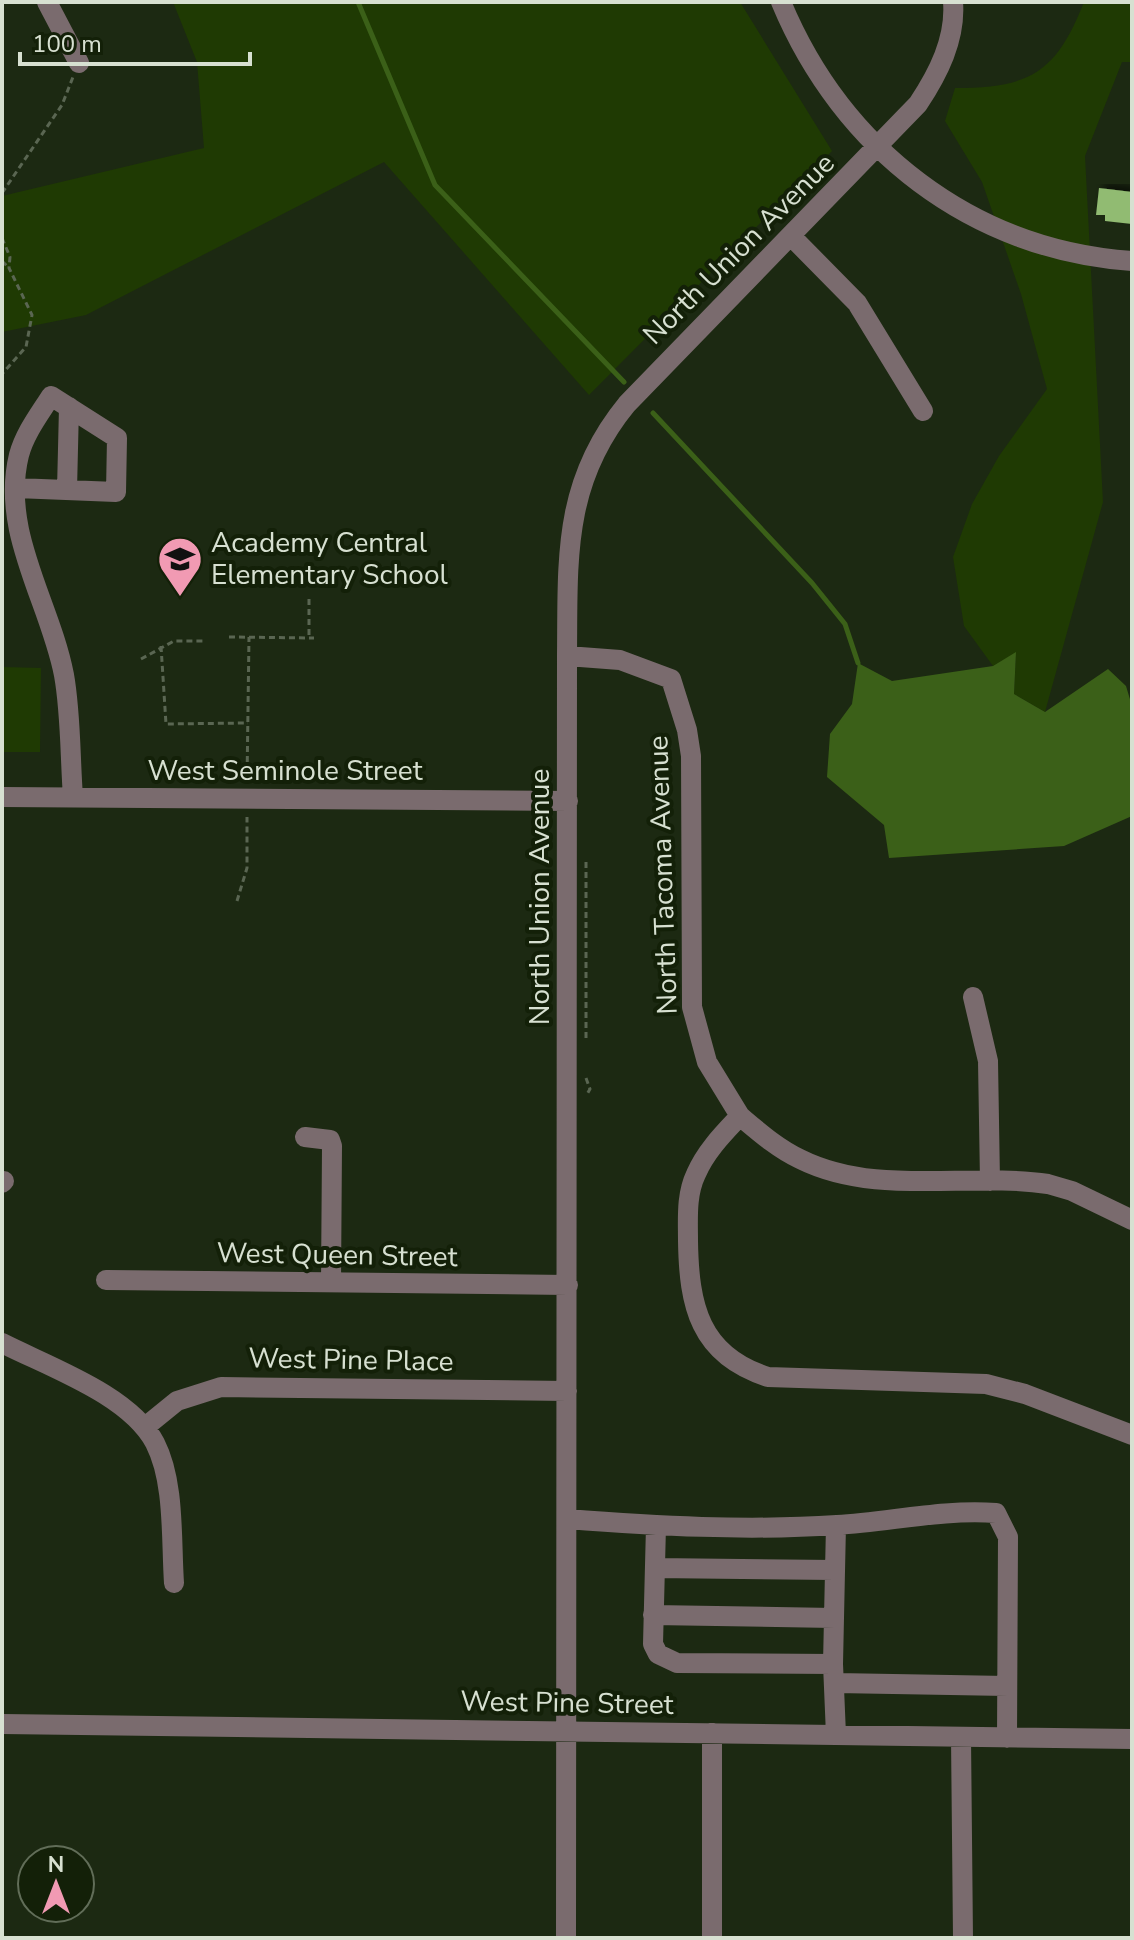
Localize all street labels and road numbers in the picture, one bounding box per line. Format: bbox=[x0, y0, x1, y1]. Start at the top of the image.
street label: North Union Avenue bbox=[635, 145, 843, 353]
street label: North Tacoma Avenue bbox=[639, 735, 687, 1015]
street label: West Seminole Street bbox=[147, 752, 423, 790]
street label: North Union Avenue bbox=[521, 769, 559, 1025]
street label: West Queen Street bbox=[216, 1234, 458, 1276]
street label: West Pine Place bbox=[248, 1339, 454, 1381]
street label: West Pine Street bbox=[460, 1682, 674, 1724]

